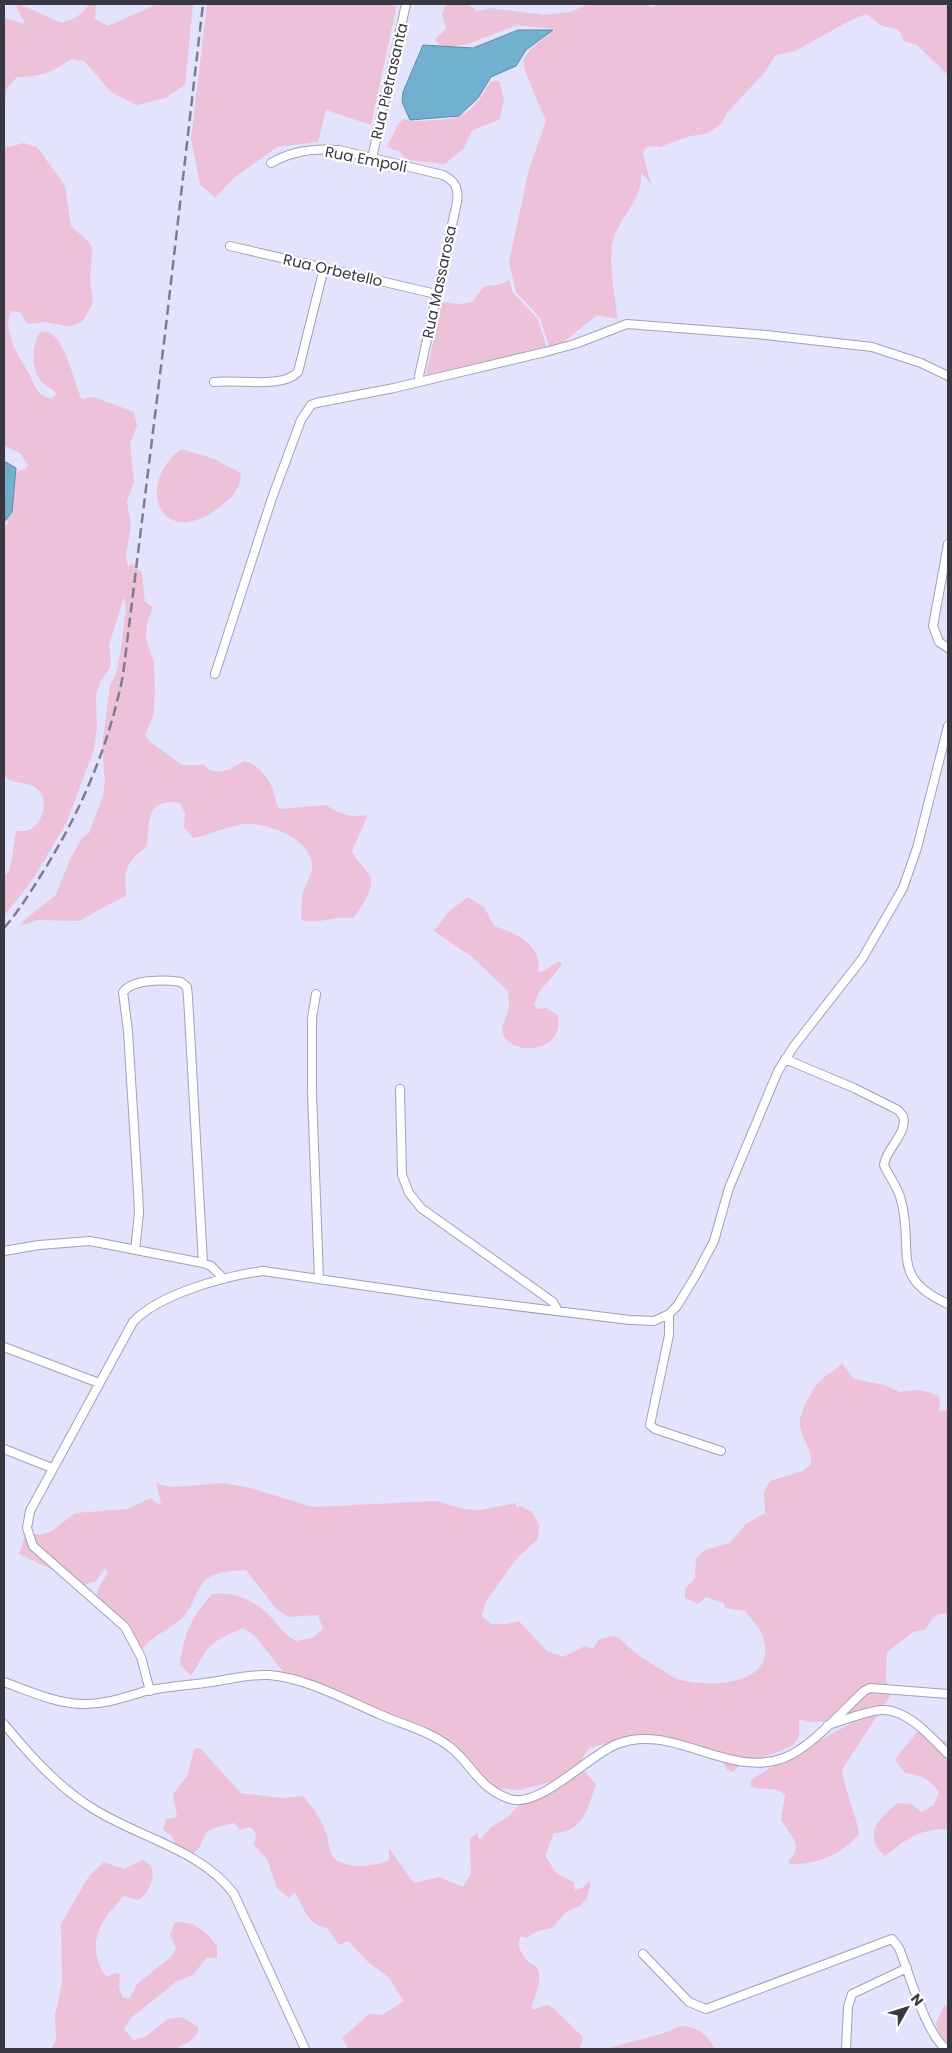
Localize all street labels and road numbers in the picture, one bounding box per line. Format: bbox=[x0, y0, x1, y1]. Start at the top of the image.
street label: Rua Pietrasanta bbox=[365, 21, 413, 141]
street label: Rua Empoli bbox=[323, 141, 409, 177]
street label: Rua Massarosa bbox=[417, 224, 461, 340]
street label: Rua Orbetello bbox=[281, 248, 385, 292]

